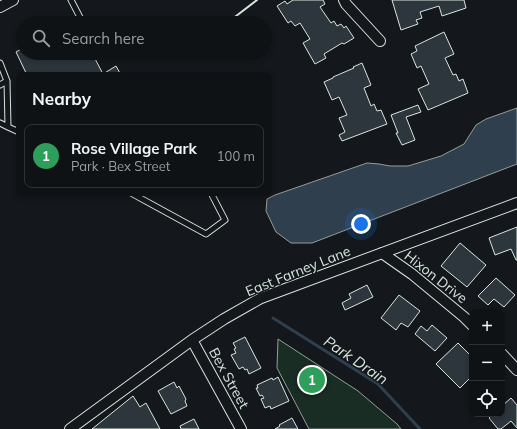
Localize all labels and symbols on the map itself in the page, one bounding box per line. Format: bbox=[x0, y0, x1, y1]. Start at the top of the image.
your location bbox=[351, 214, 371, 234]
street label: East Farney Lane bbox=[243, 242, 353, 300]
street label: Hixon Drive bbox=[401, 247, 471, 307]
water label: Park Drain bbox=[320, 332, 392, 389]
street label: Bex Street bbox=[205, 344, 253, 412]
pin: 1 bbox=[299, 365, 325, 395]

